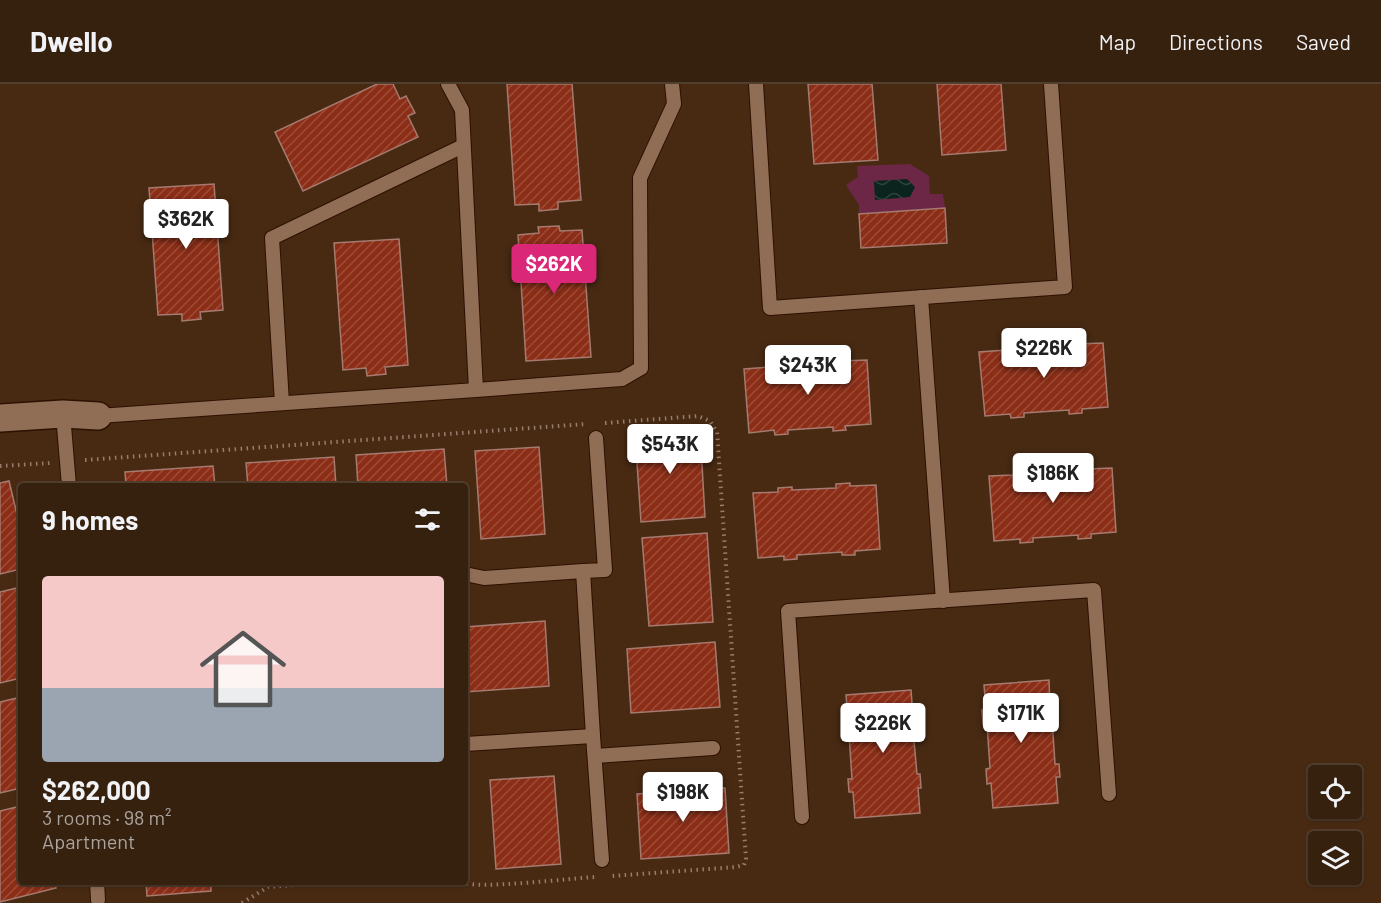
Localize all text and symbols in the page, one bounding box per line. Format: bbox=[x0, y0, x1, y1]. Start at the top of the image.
text: Dwello bbox=[30, 24, 113, 58]
text: Map bbox=[1099, 29, 1136, 54]
text: Directions bbox=[1169, 29, 1263, 54]
text: Saved bbox=[1296, 29, 1351, 54]
pin: $362K bbox=[144, 199, 228, 250]
text: $362K bbox=[158, 206, 214, 230]
pin: $262K bbox=[512, 244, 596, 295]
text: $262K bbox=[525, 251, 583, 275]
pin: $226K bbox=[1002, 328, 1086, 379]
text: $226K bbox=[1015, 335, 1073, 359]
pin: $243K bbox=[766, 345, 850, 396]
text: $243K bbox=[779, 352, 837, 376]
pin: $543K bbox=[628, 424, 712, 475]
text: $543K bbox=[641, 431, 699, 455]
pin: $186K bbox=[1011, 453, 1095, 504]
text: $186K bbox=[1027, 460, 1079, 484]
icon: filters bbox=[411, 503, 444, 536]
text: 9 homes bbox=[42, 504, 138, 535]
icon: home bbox=[189, 615, 297, 723]
pin: $171K bbox=[979, 693, 1063, 744]
text: $171K bbox=[997, 700, 1045, 724]
pin: $226K bbox=[841, 703, 925, 754]
text: $226K bbox=[854, 710, 912, 734]
map controls bbox=[1308, 765, 1362, 885]
button: locate bbox=[1308, 765, 1362, 819]
pin: $198K bbox=[641, 772, 725, 823]
text: $262,000 bbox=[42, 774, 151, 805]
text: $198K bbox=[657, 779, 709, 803]
text: 3 rooms · 98 m² bbox=[42, 805, 172, 829]
text: Apartment bbox=[42, 829, 135, 853]
button: layers bbox=[1308, 831, 1362, 885]

